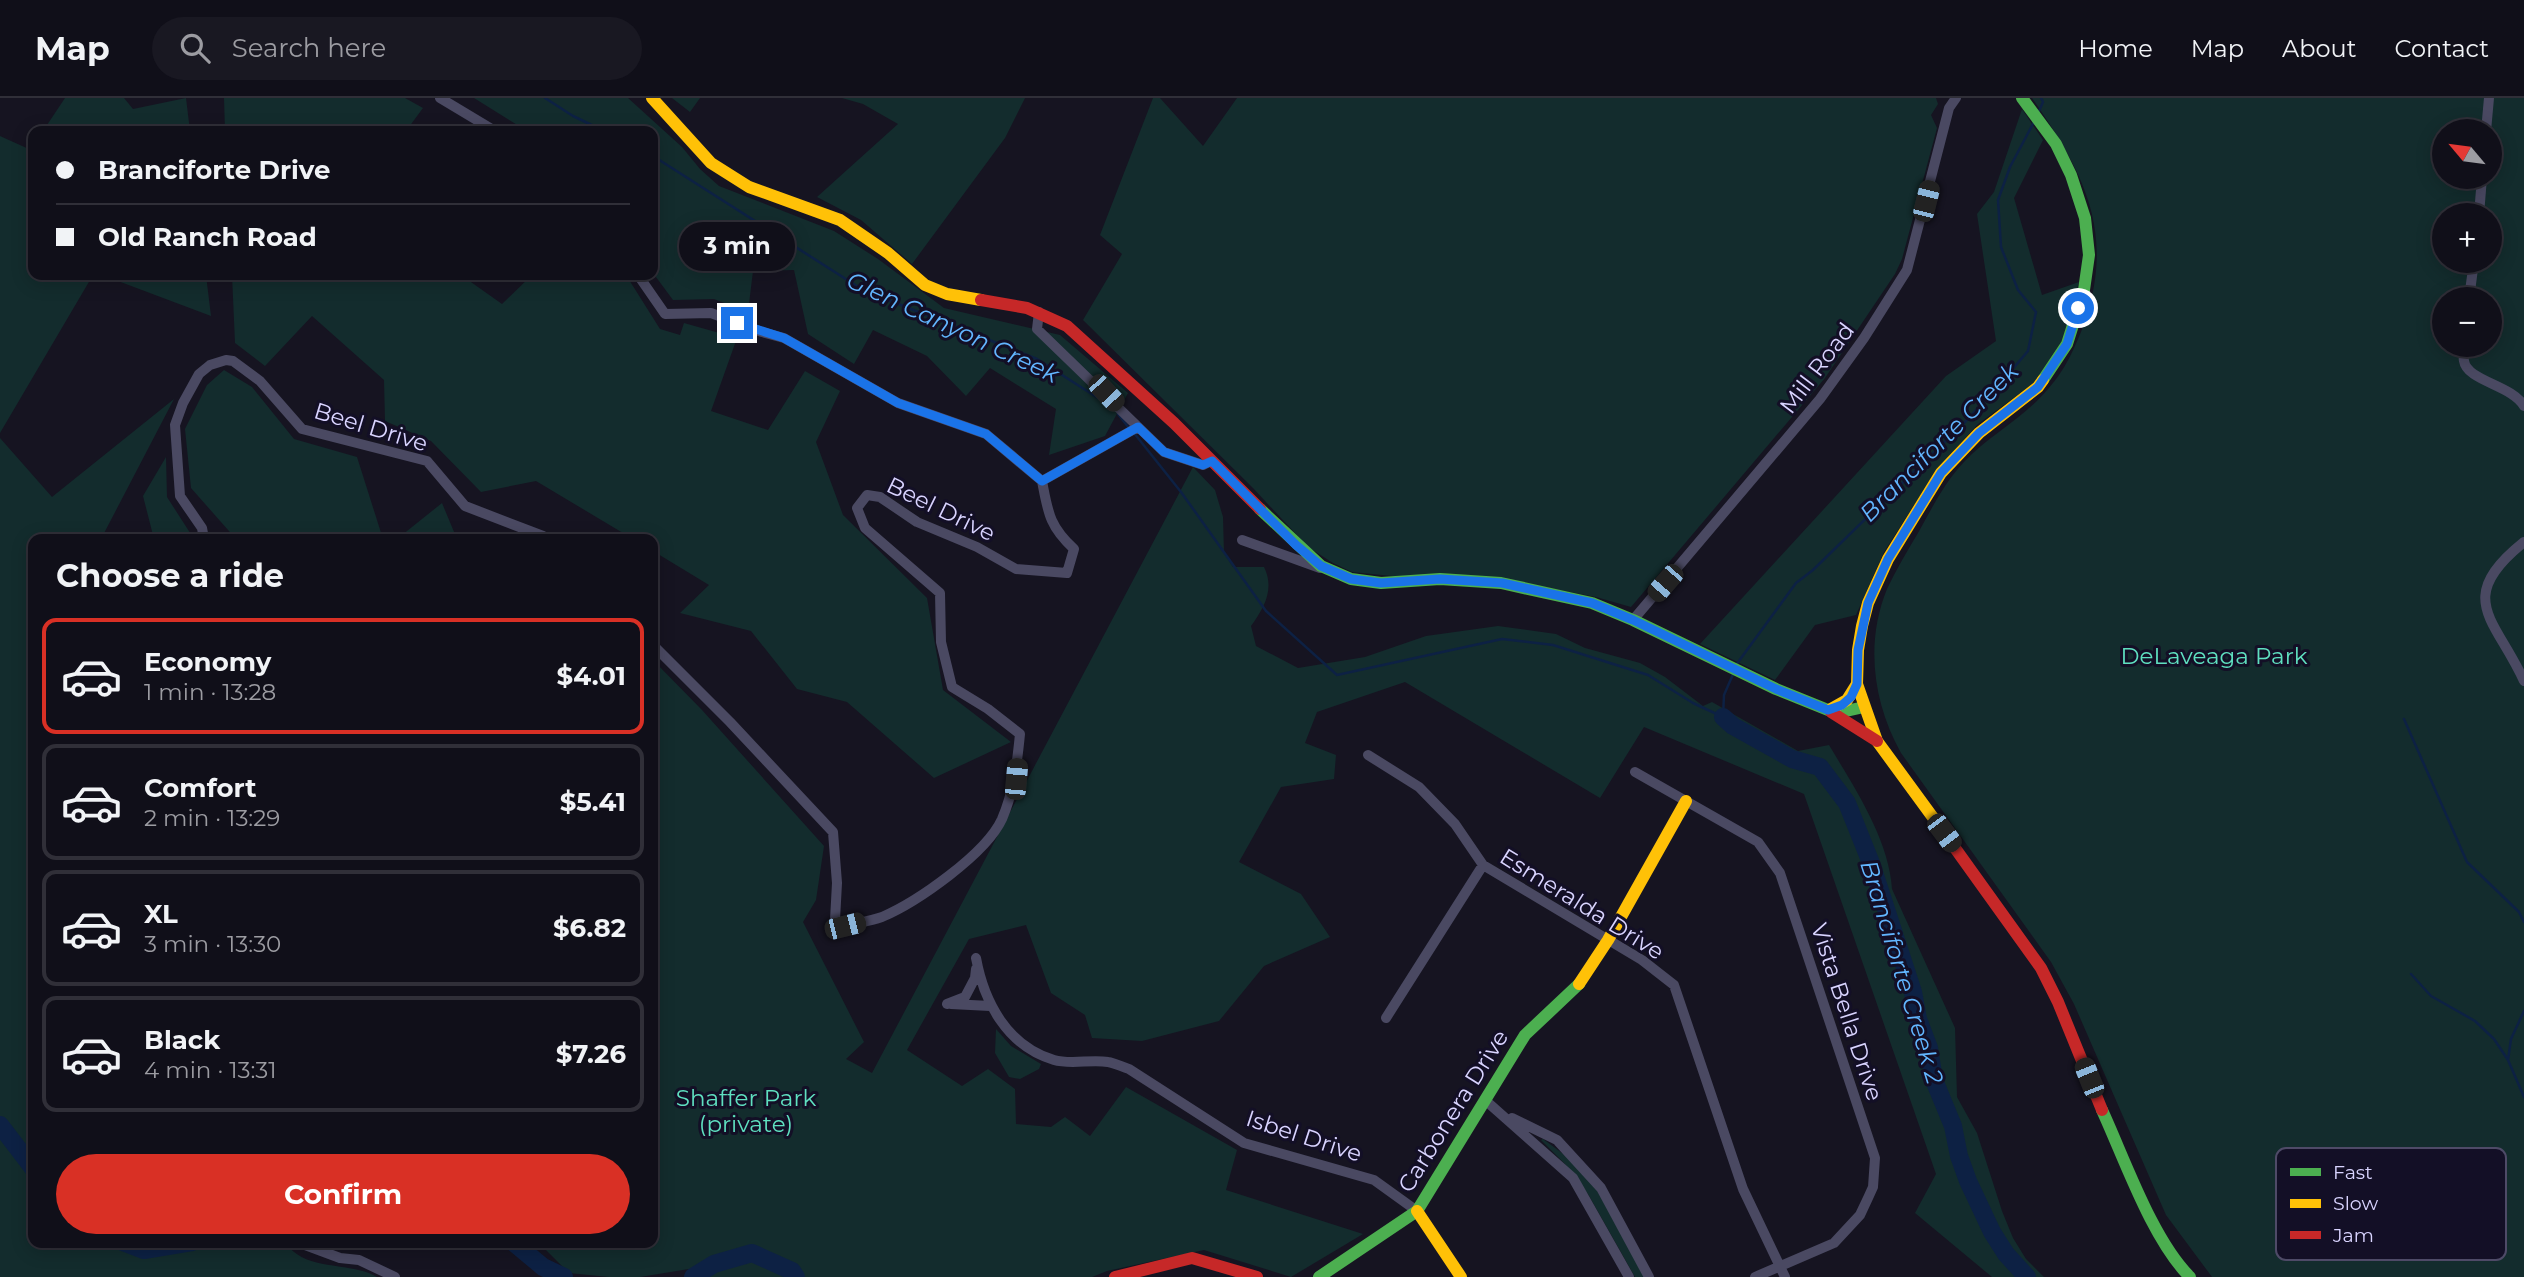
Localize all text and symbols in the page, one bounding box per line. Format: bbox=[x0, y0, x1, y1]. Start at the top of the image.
search box bbox=[152, 17, 642, 80]
text: Map bbox=[35, 28, 110, 68]
icon: search bbox=[176, 29, 214, 67]
text: Search here bbox=[232, 32, 386, 64]
text: Home bbox=[2078, 34, 2153, 63]
text: Map bbox=[2191, 34, 2244, 63]
text: About bbox=[2282, 34, 2356, 63]
text: Contact bbox=[2394, 34, 2489, 63]
north arrow bbox=[2432, 119, 2502, 189]
map controls bbox=[2432, 119, 2502, 357]
text: Branciforte Drive bbox=[98, 154, 330, 186]
car bbox=[1911, 178, 1942, 224]
button: + bbox=[2432, 203, 2502, 273]
text: Old Ranch Road bbox=[98, 221, 317, 253]
callout: 3 min bbox=[679, 222, 795, 271]
text: 3 min bbox=[703, 232, 771, 260]
water label: Glen Canyon Creek bbox=[842, 265, 1065, 390]
button: − bbox=[2432, 287, 2502, 357]
route start bbox=[2062, 292, 2094, 324]
route end bbox=[721, 307, 753, 339]
street label: Mill Road bbox=[1774, 317, 1860, 419]
water label: Branciforte Creek bbox=[1854, 355, 2026, 527]
car bbox=[1084, 370, 1129, 416]
street label: Beel Drive bbox=[311, 396, 431, 458]
street label: Beel Drive bbox=[882, 471, 1000, 547]
text: Choose a ride bbox=[56, 556, 284, 595]
car bbox=[1644, 560, 1687, 606]
park label: DeLaveaga Park bbox=[2121, 642, 2308, 670]
icon: car bbox=[60, 645, 123, 708]
text: Economy bbox=[144, 646, 271, 678]
text: $4.01 bbox=[557, 660, 626, 692]
text: 1 min · 13:28 bbox=[144, 678, 276, 706]
car bbox=[1004, 757, 1029, 801]
icon: car bbox=[60, 771, 123, 834]
text: Comfort bbox=[144, 772, 256, 804]
text: $5.41 bbox=[560, 786, 626, 818]
text: 2 min · 13:29 bbox=[144, 804, 280, 832]
car bbox=[1923, 810, 1966, 856]
street label: Esmeralda Drive bbox=[1495, 842, 1669, 966]
water label: Branciforte Creek 2 bbox=[1854, 857, 1950, 1088]
icon: car bbox=[60, 897, 123, 960]
text: XL bbox=[144, 898, 178, 930]
car bbox=[823, 911, 868, 941]
text: $6.82 bbox=[553, 912, 626, 944]
street label: Vista Bella Drive bbox=[1805, 920, 1889, 1104]
text: 3 min · 13:30 bbox=[144, 930, 281, 958]
icon: car bbox=[60, 1023, 123, 1086]
text: Black bbox=[144, 1024, 220, 1056]
street label: Carbonera Drive bbox=[1392, 1025, 1514, 1197]
text: $7.26 bbox=[556, 1038, 626, 1070]
car bbox=[2072, 1055, 2107, 1101]
text: 4 min · 13:31 bbox=[144, 1056, 277, 1084]
park label: Shaffer Park (private) bbox=[676, 1084, 816, 1138]
street label: Isbel Drive bbox=[1243, 1104, 1365, 1168]
legend bbox=[2276, 1148, 2506, 1260]
button: Confirm bbox=[56, 1154, 630, 1234]
text: Fast bbox=[2333, 1161, 2373, 1184]
text: Slow bbox=[2333, 1192, 2378, 1215]
text: Jam bbox=[2332, 1224, 2374, 1247]

